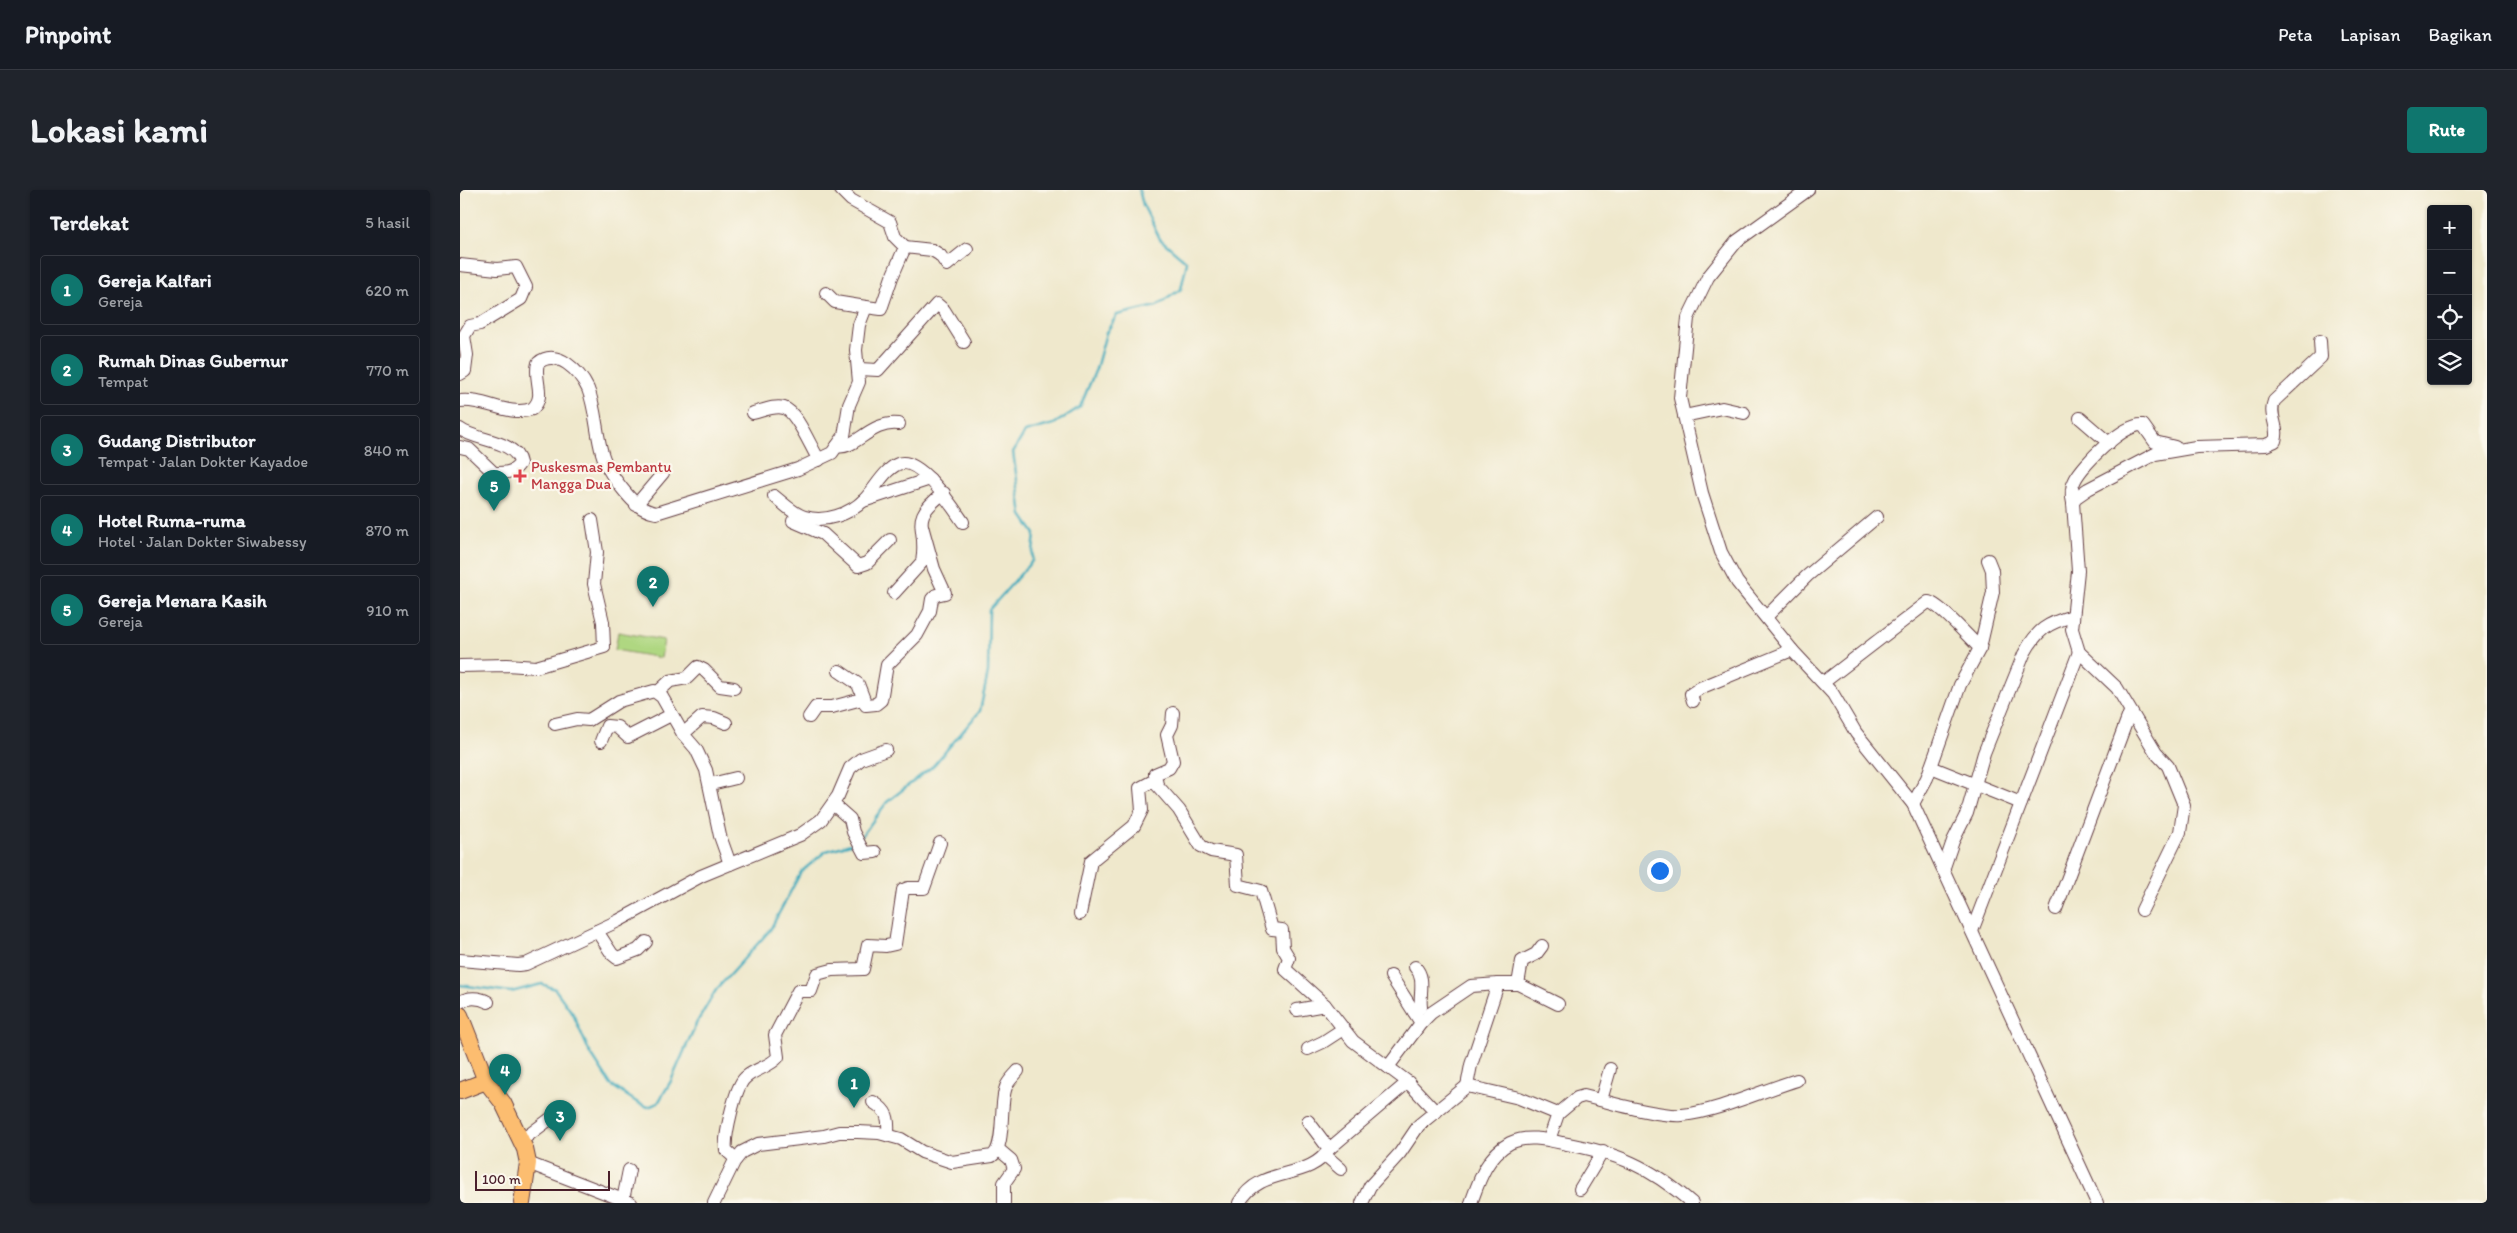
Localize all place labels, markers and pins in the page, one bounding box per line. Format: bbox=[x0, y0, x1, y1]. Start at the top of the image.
place label: Puskesmas Pembantu Mangga Dua bbox=[531, 458, 672, 493]
marker: Puskesmas Pembantu Mangga Dua bbox=[513, 469, 527, 483]
pin: 5 bbox=[478, 470, 510, 511]
pin: 2 bbox=[637, 566, 669, 607]
pin: 4 bbox=[489, 1054, 521, 1095]
pin: 1 bbox=[838, 1067, 870, 1108]
pin: 3 bbox=[544, 1100, 576, 1141]

